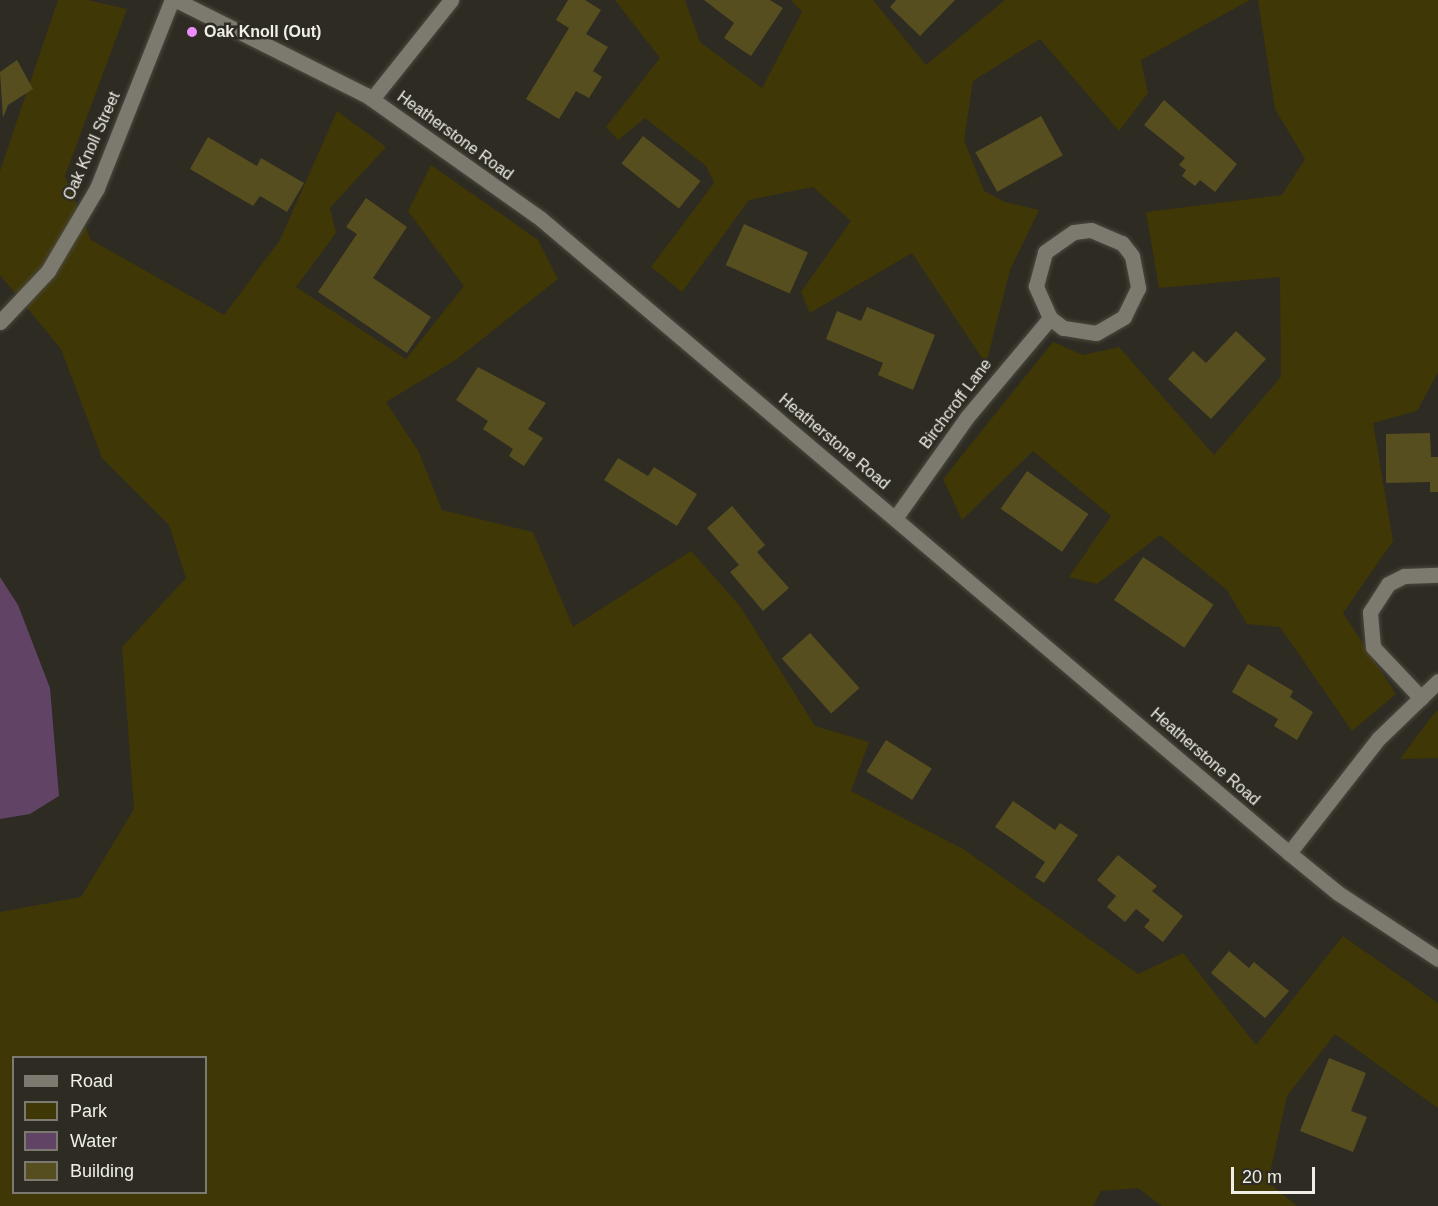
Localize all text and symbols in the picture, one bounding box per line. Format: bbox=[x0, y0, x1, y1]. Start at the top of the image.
place label: Oak Knoll (Out) bbox=[204, 22, 321, 42]
marker: Oak Knoll (Out) bbox=[185, 25, 199, 39]
street label: Heatherstone Road bbox=[393, 87, 517, 185]
street label: Oak Knoll Street bbox=[60, 89, 124, 203]
street label: Birchcroff Lane bbox=[916, 355, 996, 453]
street label: Heatherstone Road bbox=[775, 390, 893, 494]
street label: Heatherstone Road bbox=[1146, 704, 1264, 810]
legend bbox=[12, 1056, 207, 1194]
text: Road bbox=[70, 1071, 113, 1091]
text: Park bbox=[70, 1101, 107, 1121]
text: Water bbox=[70, 1131, 117, 1151]
scale bar bbox=[1234, 1155, 1318, 1193]
text: Building bbox=[70, 1161, 134, 1181]
text: 20 m bbox=[1242, 1167, 1282, 1187]

